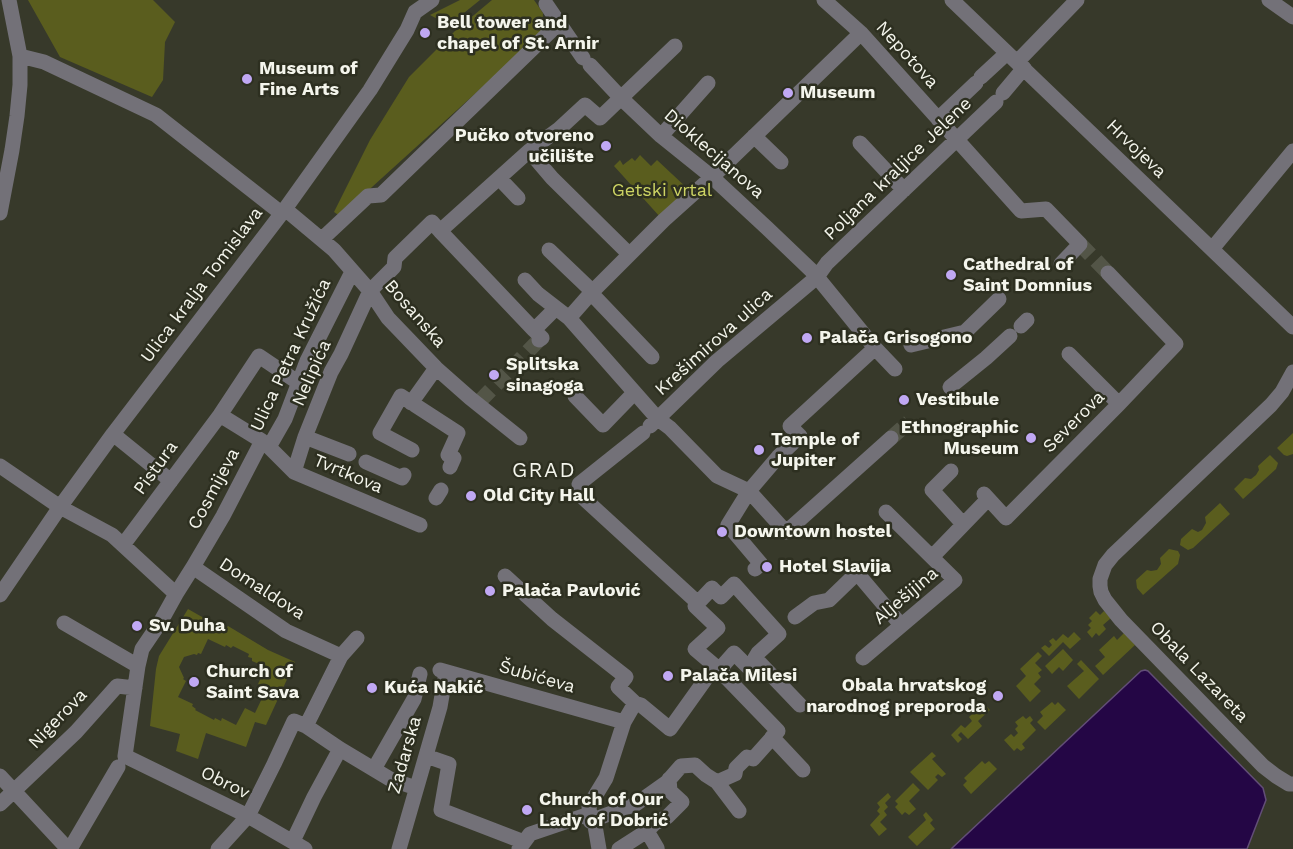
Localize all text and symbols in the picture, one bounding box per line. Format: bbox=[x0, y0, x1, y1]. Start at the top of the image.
place label: Bell tower and chapel of St. Arnir bbox=[437, 12, 599, 54]
street label: Nepotova bbox=[871, 17, 943, 93]
marker: Bell tower and chapel of St. Arnir bbox=[418, 26, 432, 40]
place label: Museum of Fine Arts bbox=[259, 58, 358, 100]
marker: Museum of Fine Arts bbox=[240, 72, 254, 86]
place label: Museum bbox=[800, 82, 876, 104]
marker: Museum bbox=[781, 86, 795, 100]
street label: Poljana kraljice Jelene bbox=[820, 93, 976, 245]
street label: Dioklecijanova bbox=[659, 105, 769, 203]
street label: Hrvojeva bbox=[1102, 115, 1170, 183]
place label: Pučko otvoreno učilište bbox=[455, 125, 594, 168]
marker: Pučko otvoreno učilište bbox=[599, 139, 613, 153]
park label: Getski vrtal bbox=[612, 180, 712, 202]
street label: Ulica kralja Tomislava bbox=[136, 203, 268, 367]
place label: Cathedral of Saint Domnius bbox=[963, 254, 1092, 296]
marker: Cathedral of Saint Domnius bbox=[944, 268, 958, 282]
street label: Ulica Petra Kružića bbox=[246, 275, 336, 435]
street label: Bosanska bbox=[380, 276, 450, 352]
street label: Krešimirova ulica bbox=[651, 284, 777, 400]
place label: Palača Grisogono bbox=[819, 327, 973, 349]
marker: Palača Grisogono bbox=[800, 331, 814, 345]
street label: Nelipića bbox=[288, 337, 336, 409]
place label: Splitska sinagoga bbox=[506, 354, 584, 397]
marker: Splitska sinagoga bbox=[487, 368, 501, 382]
street label: Severova bbox=[1039, 387, 1109, 457]
place label: Vestibule bbox=[916, 389, 999, 411]
marker: Vestibule bbox=[897, 393, 911, 407]
place label: Ethnographic Museum bbox=[901, 417, 1019, 460]
place label: Temple of Jupiter bbox=[771, 429, 859, 472]
marker: Ethnographic Museum bbox=[1024, 431, 1038, 445]
street label: Pistura bbox=[129, 437, 183, 499]
marker: Temple of Jupiter bbox=[752, 443, 766, 457]
street label: Cosmijeva bbox=[184, 445, 244, 533]
street label: Tvrtkova bbox=[310, 450, 386, 498]
district label: GRAD bbox=[512, 458, 576, 484]
place label: Old City Hall bbox=[483, 485, 595, 507]
marker: Old City Hall bbox=[464, 489, 478, 503]
place label: Downtown hostel bbox=[734, 521, 891, 543]
marker: Downtown hostel bbox=[715, 525, 729, 539]
street label: Domaldova bbox=[215, 553, 309, 625]
place label: Hotel Slavija bbox=[779, 556, 891, 578]
marker: Hotel Slavija bbox=[760, 560, 774, 574]
street label: Alješijina bbox=[869, 563, 943, 629]
place label: Palača Pavlović bbox=[502, 580, 641, 602]
marker: Palača Pavlović bbox=[483, 584, 497, 598]
place label: Sv. Duha bbox=[149, 615, 225, 637]
street label: Obala Lazareta bbox=[1145, 617, 1253, 727]
marker: Sv. Duha bbox=[130, 619, 144, 633]
street label: Šubićeva bbox=[496, 656, 578, 698]
place label: Church of Saint Sava bbox=[206, 661, 299, 704]
place label: Palača Milesi bbox=[680, 665, 797, 687]
marker: Palača Milesi bbox=[661, 669, 675, 683]
marker: Church of Saint Sava bbox=[187, 675, 201, 689]
place label: Obala hrvatskog narodnog preporoda bbox=[806, 675, 986, 718]
place label: Kuća Nakić bbox=[384, 677, 484, 699]
marker: Kuća Nakić bbox=[365, 681, 379, 695]
street label: Nigerova bbox=[24, 684, 92, 754]
marker: Obala hrvatskog narodnog preporoda bbox=[991, 689, 1005, 703]
street label: Zadarska bbox=[384, 714, 426, 796]
street label: Obrov bbox=[197, 762, 253, 804]
place label: Church of Our Lady of Dobrić bbox=[539, 789, 668, 832]
marker: Church of Our Lady of Dobrić bbox=[520, 803, 534, 817]

